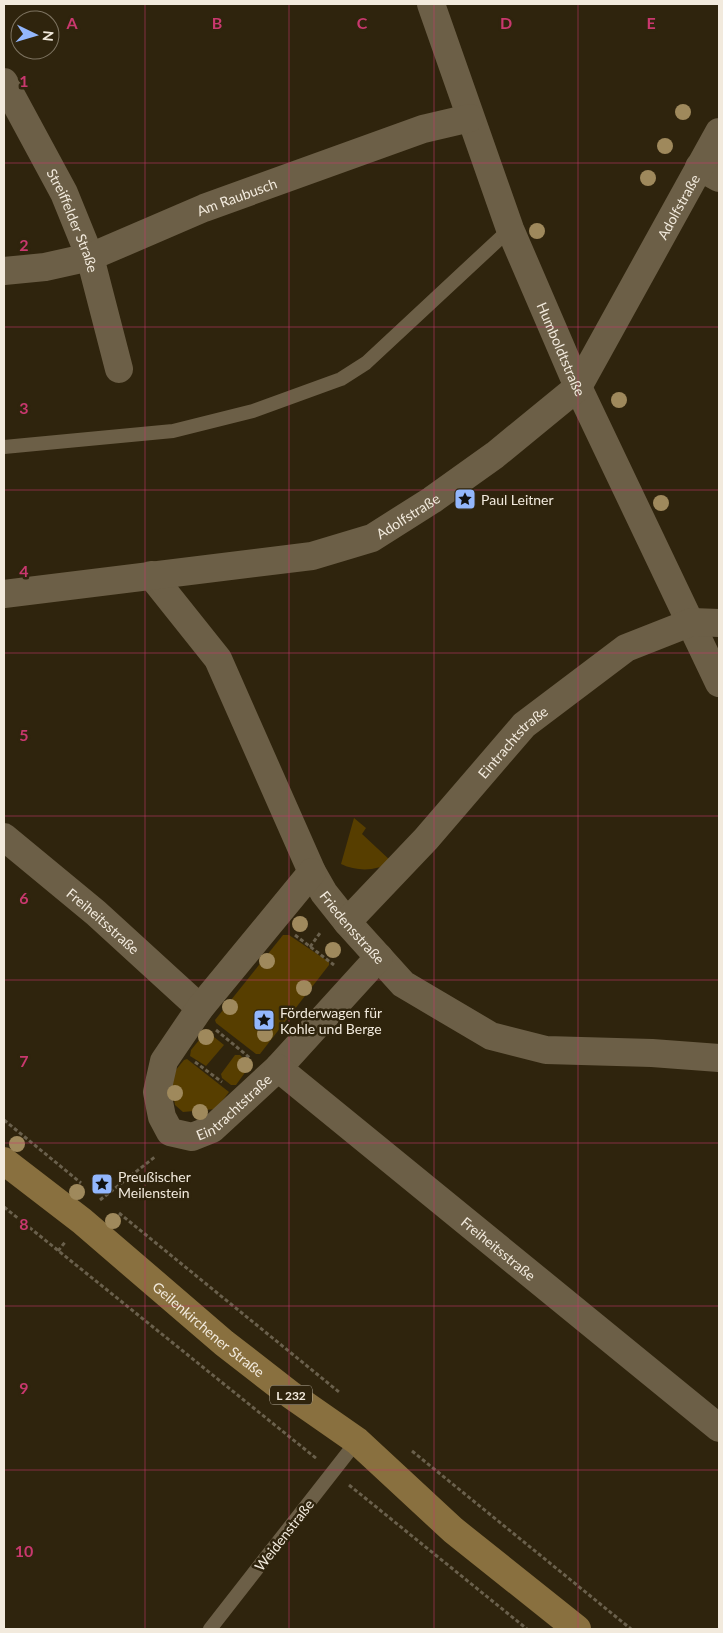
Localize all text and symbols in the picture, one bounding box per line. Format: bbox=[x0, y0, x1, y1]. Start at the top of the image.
north arrow bbox=[10, 10, 60, 60]
text: A bbox=[65, 13, 78, 32]
text: B bbox=[212, 13, 222, 32]
text: C bbox=[357, 13, 368, 32]
text: D bbox=[500, 13, 512, 32]
text: E bbox=[646, 13, 656, 32]
text: N bbox=[40, 30, 57, 42]
text: 1 bbox=[19, 71, 29, 90]
street label: Streiffelder Straße bbox=[44, 165, 102, 274]
street label: Adolfstraße bbox=[653, 171, 703, 242]
street label: Am Raubusch bbox=[194, 174, 279, 219]
text: 2 bbox=[19, 235, 29, 254]
street label: Humboldtstraße bbox=[534, 299, 589, 399]
text: 3 bbox=[19, 398, 29, 417]
place icon: Paul Leitner bbox=[453, 487, 477, 511]
street label: Adolfstraße bbox=[373, 489, 443, 542]
place label: Paul Leitner bbox=[481, 491, 554, 508]
text: 4 bbox=[19, 561, 29, 580]
street label: Eintrachtstraße bbox=[474, 702, 551, 781]
text: 5 bbox=[19, 725, 29, 744]
street label: Freiheitsstraße bbox=[64, 884, 143, 957]
street label: Friedensstraße bbox=[317, 887, 389, 967]
text: 6 bbox=[19, 888, 29, 907]
place label: Förderwagen für Kohle und Berge bbox=[280, 1004, 382, 1037]
place icon: Förderwagen für Kohle und Berge bbox=[252, 1008, 276, 1032]
text: 7 bbox=[19, 1051, 29, 1070]
street label: Eintrachtstraße bbox=[193, 1070, 275, 1143]
place label: Preußischer Meilenstein bbox=[118, 1168, 191, 1201]
place icon: Preußischer Meilenstein bbox=[90, 1172, 114, 1196]
street label: Freiheitsstraße bbox=[458, 1213, 539, 1284]
text: 8 bbox=[19, 1214, 29, 1233]
street label: Geilenkirchener Straße bbox=[150, 1277, 268, 1380]
text: 9 bbox=[19, 1378, 29, 1397]
road number: L 232 bbox=[270, 1386, 312, 1404]
street label: Weidenstraße bbox=[251, 1496, 317, 1574]
text: 10 bbox=[15, 1541, 33, 1560]

